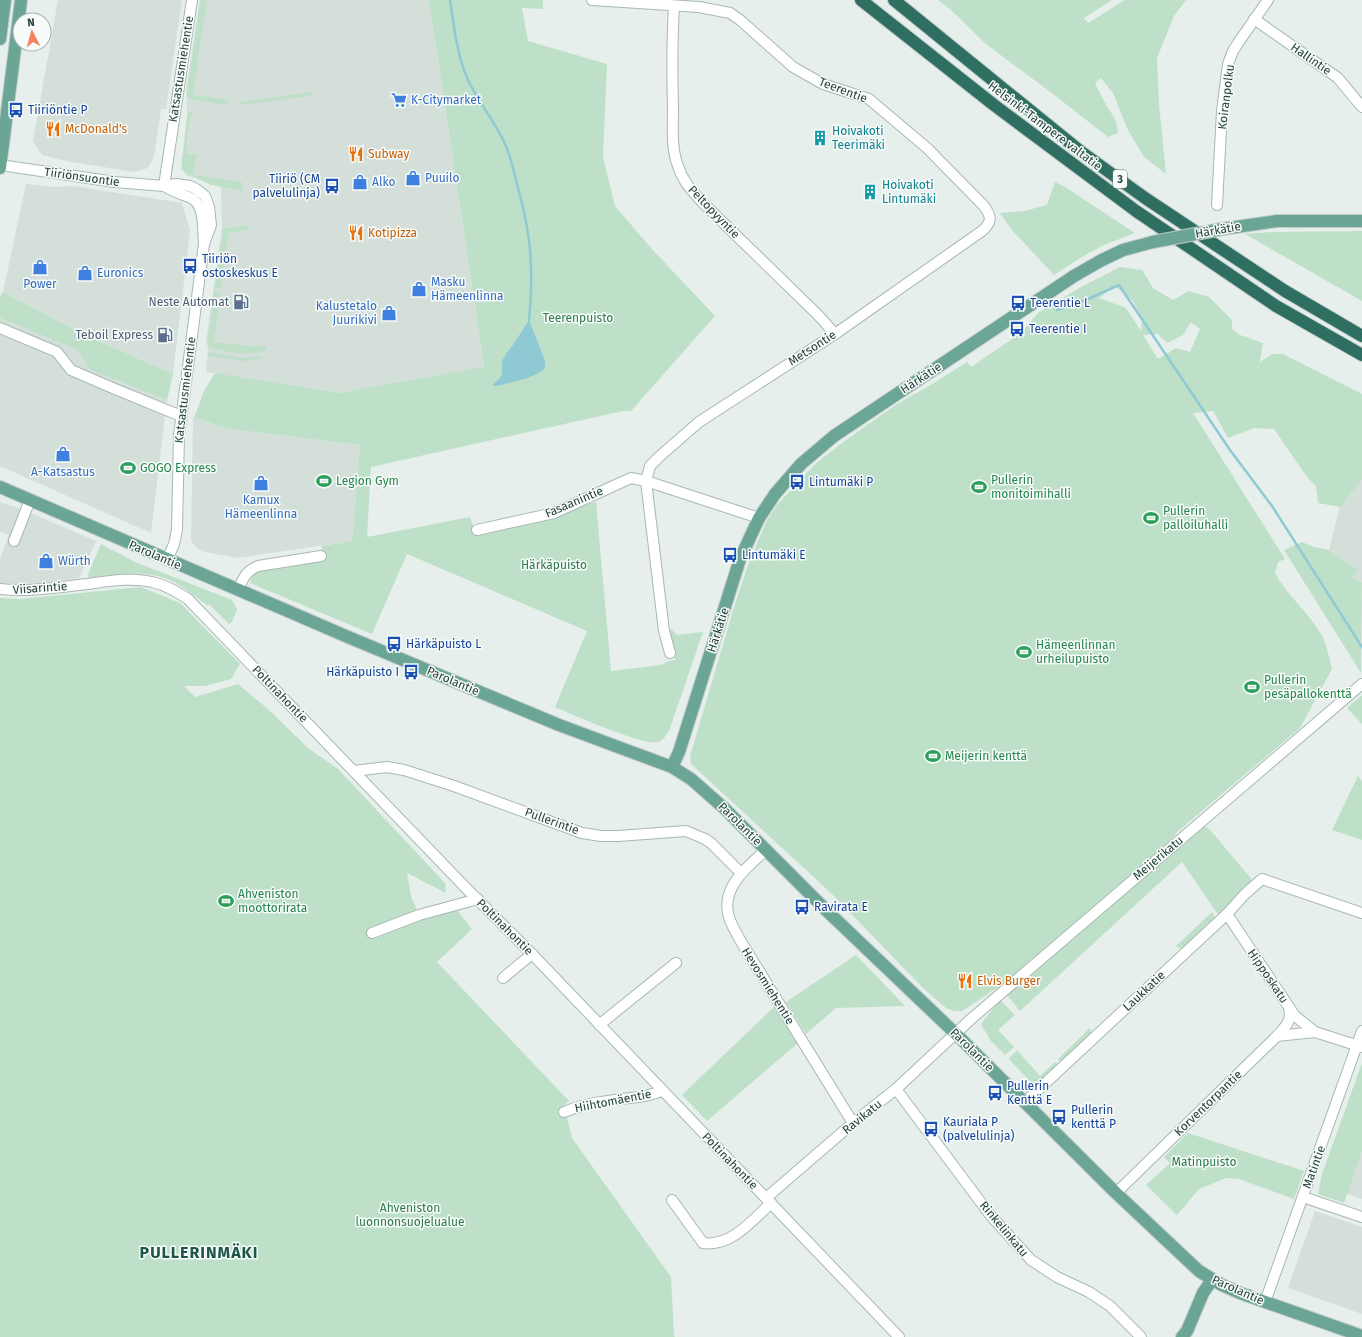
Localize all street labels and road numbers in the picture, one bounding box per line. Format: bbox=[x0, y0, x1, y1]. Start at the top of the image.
street label: Katsastusmiehentie bbox=[166, 15, 196, 123]
street label: Hallintie bbox=[1288, 40, 1334, 78]
street label: Koiranpolku bbox=[1215, 64, 1237, 130]
street label: Teerentie bbox=[817, 74, 869, 106]
street label: Helsinki-Tampere valtatie bbox=[985, 79, 1105, 173]
street label: Tiiriönsuontie bbox=[43, 165, 121, 189]
road number: 3 bbox=[1113, 170, 1127, 188]
street label: Peltopyyntie bbox=[685, 183, 743, 241]
street label: Härkätie bbox=[1194, 219, 1242, 241]
street label: Metsontie bbox=[785, 327, 839, 369]
street label: Katsastusmiehentie bbox=[172, 336, 198, 444]
street label: Härkätie bbox=[898, 360, 944, 396]
street label: Fasaanintie bbox=[543, 483, 605, 521]
street label: Parolantie bbox=[127, 538, 183, 572]
street label: Viisarintie bbox=[12, 579, 68, 597]
street label: Härkätie bbox=[704, 606, 732, 654]
street label: Poltinahontie bbox=[249, 663, 311, 725]
street label: Parolantie bbox=[425, 664, 481, 698]
street label: Parolantie bbox=[715, 799, 765, 849]
street label: Pullerintie bbox=[523, 805, 581, 837]
street label: Meijerikatu bbox=[1130, 833, 1186, 883]
street label: Poltinahontie bbox=[474, 896, 536, 958]
street label: Hevosmiehentie bbox=[739, 945, 797, 1027]
street label: Hipposkatu bbox=[1245, 946, 1291, 1006]
street label: Laukkatie bbox=[1120, 968, 1168, 1014]
street label: Parolantie bbox=[947, 1025, 997, 1075]
street label: Korventorpantie bbox=[1171, 1067, 1245, 1139]
street label: Hiihtomäentie bbox=[573, 1087, 653, 1115]
street label: Ravikatu bbox=[839, 1097, 885, 1137]
street label: Poltinahontie bbox=[699, 1130, 761, 1192]
street label: Matintie bbox=[1300, 1144, 1328, 1190]
street label: Rinkelinkatu bbox=[977, 1198, 1031, 1260]
street label: Parolantie bbox=[1210, 1272, 1266, 1308]

